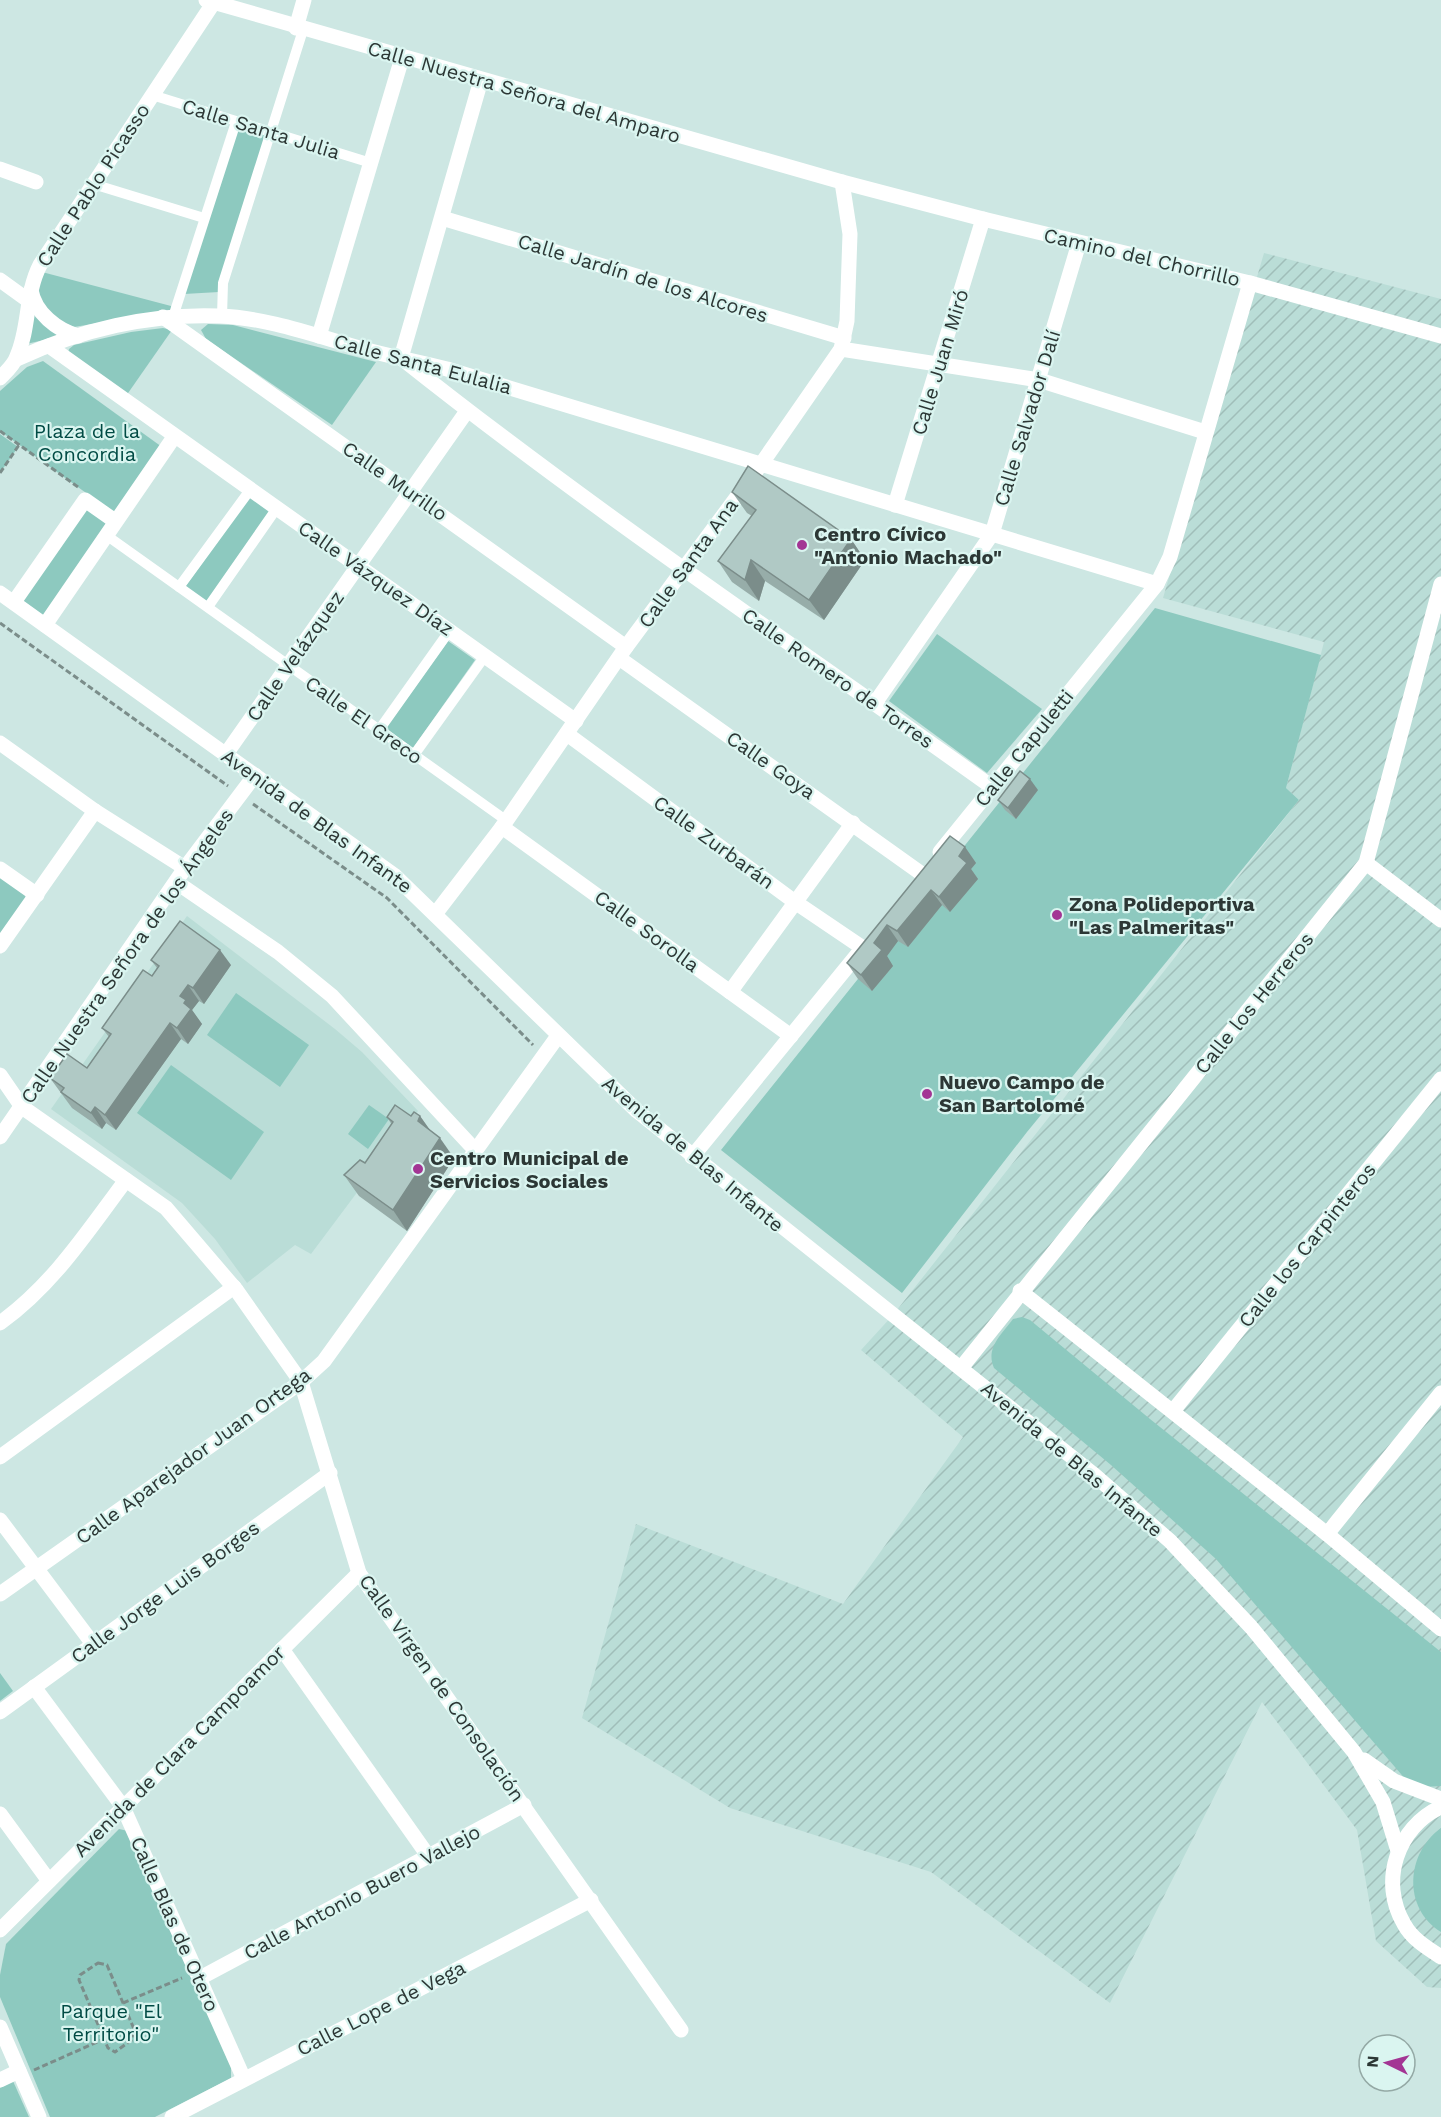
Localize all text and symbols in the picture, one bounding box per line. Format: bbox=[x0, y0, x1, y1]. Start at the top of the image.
street label: Calle Nuestra Señora del Amparo bbox=[365, 36, 683, 148]
street label: Calle Santa Julia bbox=[179, 94, 343, 164]
street label: Calle Pablo Picasso bbox=[31, 99, 155, 271]
street label: Camino del Chorrillo bbox=[1041, 223, 1243, 291]
street label: Calle Jardín de los Alcores bbox=[515, 228, 771, 328]
street label: Calle Juan Miró bbox=[906, 286, 974, 438]
street label: Calle Salvador Dalí bbox=[989, 327, 1065, 509]
street label: Calle Santa Eulalia bbox=[332, 329, 514, 399]
park label: Plaza de la Concordia bbox=[34, 419, 140, 466]
street label: Calle Murillo bbox=[338, 436, 452, 526]
street label: Calle Santa Ana bbox=[633, 494, 743, 632]
street label: Calle Vázquez Díaz bbox=[294, 515, 458, 641]
place label: Centro Cívico "Antonio Machado" bbox=[814, 522, 1002, 569]
marker: Centro Cívico "Antonio Machado" bbox=[795, 538, 809, 552]
street label: Calle Velázquez bbox=[241, 586, 349, 726]
street label: Calle Romero de Torres bbox=[738, 603, 938, 753]
street label: Calle El Greco bbox=[301, 671, 427, 769]
street label: Calle Capuletti bbox=[969, 685, 1079, 811]
street label: Calle Goya bbox=[722, 726, 820, 804]
street label: Avenida de Blas Infante bbox=[217, 744, 417, 898]
street label: Calle Zurbarán bbox=[649, 790, 779, 894]
street label: Calle Nuestra Señora de los Ángeles bbox=[16, 804, 238, 1108]
street label: Calle Sorolla bbox=[590, 885, 704, 977]
place label: Zona Polideportiva "Las Palmeritas" bbox=[1069, 892, 1255, 939]
marker: Zona Polideportiva "Las Palmeritas" bbox=[1050, 908, 1064, 922]
street label: Calle los Herreros bbox=[1190, 927, 1318, 1079]
place label: Nuevo Campo de San Bartolomé bbox=[939, 1070, 1105, 1117]
street label: Avenida de Blas Infante bbox=[597, 1071, 789, 1237]
marker: Nuevo Campo de San Bartolomé bbox=[920, 1087, 934, 1101]
place label: Centro Municipal de Servicios Sociales bbox=[430, 1146, 628, 1193]
street label: Calle los Carpinteros bbox=[1233, 1158, 1381, 1332]
marker: Centro Municipal de Servicios Sociales bbox=[411, 1162, 425, 1176]
street label: Calle Aparejador Juan Ortega bbox=[71, 1363, 315, 1549]
street label: Avenida de Blas Infante bbox=[976, 1376, 1168, 1542]
street label: Calle Jorge Luis Borges bbox=[66, 1516, 264, 1668]
street label: Calle Virgen de Consolación bbox=[354, 1570, 530, 1806]
street label: Avenida de Clara Campoamor bbox=[68, 1640, 290, 1862]
street label: Calle Antonio Buero Vallejo bbox=[240, 1819, 484, 1965]
street label: Calle Blas de Otero bbox=[126, 1833, 224, 2015]
street label: Calle Lope de Vega bbox=[293, 1955, 469, 2061]
park label: Parque "El Territorio" bbox=[60, 1999, 162, 2046]
north arrow bbox=[1357, 2033, 1417, 2093]
text: N bbox=[1363, 2055, 1383, 2068]

